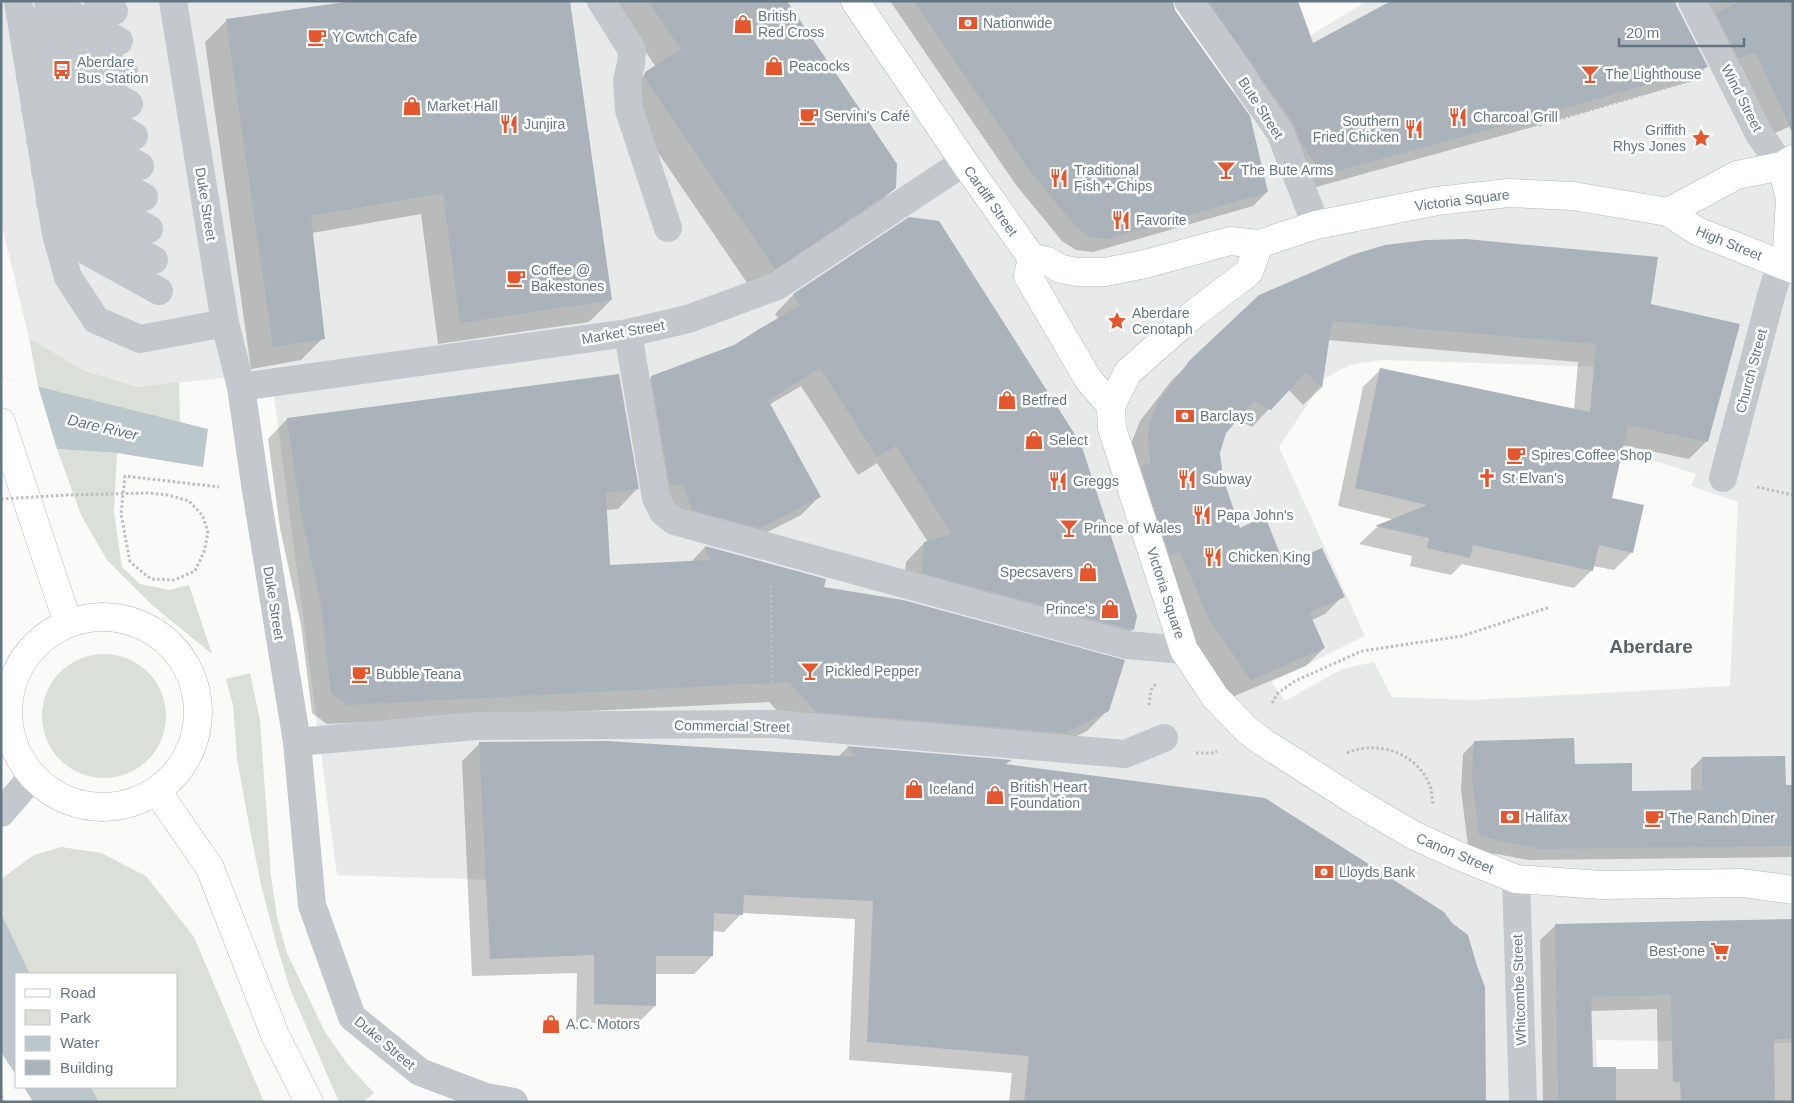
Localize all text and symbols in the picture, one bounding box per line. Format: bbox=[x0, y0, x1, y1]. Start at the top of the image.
place label: British Red Cross bbox=[758, 8, 824, 40]
bank icon: Nationwide bbox=[957, 12, 979, 34]
shop icon: British Red Cross bbox=[732, 13, 754, 35]
place label: Nationwide bbox=[983, 15, 1052, 31]
scale bar bbox=[1619, 15, 1744, 47]
text: 20 m bbox=[1626, 24, 1659, 41]
cafe icon: Y Cwtch Cafe bbox=[306, 26, 328, 48]
place label: Y Cwtch Cafe bbox=[332, 29, 418, 45]
place label: Aberdare Bus Station bbox=[77, 54, 149, 86]
shop icon: Peacocks bbox=[763, 55, 785, 77]
place label: Peacocks bbox=[789, 58, 850, 74]
bus stop icon: Aberdare Bus Station bbox=[51, 59, 73, 81]
street label: Wind Street bbox=[1718, 62, 1766, 134]
bar icon: The Lighthouse bbox=[1579, 63, 1601, 85]
place label: The Lighthouse bbox=[1605, 66, 1702, 82]
street label: Bute Street bbox=[1235, 74, 1287, 142]
shop icon: Market Hall bbox=[401, 95, 423, 117]
place label: Market Hall bbox=[427, 98, 498, 114]
cafe icon: Servini's Café bbox=[798, 105, 820, 127]
restaurant icon: Charcoal Grill bbox=[1447, 106, 1469, 128]
place label: Servini's Café bbox=[824, 108, 910, 124]
place label: Charcoal Grill bbox=[1473, 109, 1558, 125]
restaurant icon: Junjira bbox=[498, 113, 520, 135]
place label: Southern Fried Chicken bbox=[1313, 113, 1399, 145]
place label: Junjira bbox=[524, 116, 565, 132]
restaurant icon: Southern Fried Chicken bbox=[1403, 118, 1425, 140]
place label: Griffith Rhys Jones bbox=[1613, 122, 1686, 154]
place icon: Griffith Rhys Jones bbox=[1690, 127, 1712, 149]
bar icon: The Bute Arms bbox=[1215, 159, 1237, 181]
place label: Traditional Fish + Chips bbox=[1074, 162, 1152, 194]
place label: The Bute Arms bbox=[1241, 162, 1334, 178]
street label: Cardiff Street bbox=[961, 163, 1021, 239]
street label: Duke Street bbox=[192, 166, 220, 242]
restaurant icon: Traditional Fish + Chips bbox=[1048, 167, 1070, 189]
street label: Victoria Square bbox=[1414, 186, 1511, 214]
restaurant icon: Favorite bbox=[1110, 209, 1132, 231]
place label: Favorite bbox=[1136, 212, 1187, 228]
street label: High Street bbox=[1694, 222, 1765, 264]
place label: Coffee @ Bakestones bbox=[531, 262, 604, 294]
cafe icon: Coffee @ Bakestones bbox=[505, 267, 527, 289]
place label: Aberdare Cenotaph bbox=[1132, 305, 1193, 337]
place icon: Aberdare Cenotaph bbox=[1106, 310, 1128, 332]
street label: Market Street bbox=[580, 317, 666, 347]
street label: Church Street bbox=[1732, 327, 1770, 415]
shop icon: Betfred bbox=[996, 389, 1018, 411]
place label: Betfred bbox=[1022, 392, 1067, 408]
bank icon: Barclays bbox=[1174, 405, 1196, 427]
place label: Barclays bbox=[1200, 408, 1254, 424]
water label: Dare River bbox=[66, 411, 141, 444]
shop icon: Select bbox=[1023, 429, 1045, 451]
place label: Select bbox=[1049, 432, 1088, 448]
cafe icon: Spires Coffee Shop bbox=[1505, 444, 1527, 466]
place label: Spires Coffee Shop bbox=[1531, 447, 1652, 463]
church icon: St Elvan's bbox=[1476, 467, 1498, 489]
restaurant icon: Subway bbox=[1176, 468, 1198, 490]
restaurant icon: Greggs bbox=[1047, 470, 1069, 492]
place label: St Elvan's bbox=[1502, 470, 1564, 486]
place label: Subway bbox=[1202, 471, 1252, 487]
place label: Greggs bbox=[1073, 473, 1119, 489]
restaurant icon: Papa John's bbox=[1191, 504, 1213, 526]
place label: Papa John's bbox=[1217, 507, 1294, 523]
bar icon: Prince of Wales bbox=[1058, 517, 1080, 539]
place label: Prince of Wales bbox=[1084, 520, 1182, 536]
street label: Victoria Square bbox=[1144, 545, 1188, 641]
restaurant icon: Chicken King bbox=[1202, 546, 1224, 568]
place label: Chicken King bbox=[1228, 549, 1311, 565]
shop icon: Specsavers bbox=[1077, 561, 1099, 583]
place label: Specsavers bbox=[1000, 564, 1073, 580]
street label: Duke Street bbox=[260, 565, 288, 641]
shop icon: Prince's bbox=[1099, 598, 1121, 620]
place label: Prince's bbox=[1046, 601, 1095, 617]
district label: Aberdare bbox=[1609, 636, 1693, 657]
bar icon: Pickled Pepper bbox=[799, 660, 821, 682]
cafe icon: Bubble Teana bbox=[350, 663, 372, 685]
place label: Pickled Pepper bbox=[825, 663, 920, 679]
place label: Bubble Teana bbox=[376, 666, 462, 682]
street label: Commercial Street bbox=[674, 717, 790, 735]
shop icon: Iceland bbox=[903, 778, 925, 800]
place label: British Heart Foundation bbox=[1010, 779, 1087, 811]
place label: Iceland bbox=[929, 781, 974, 797]
shop icon: British Heart Foundation bbox=[984, 784, 1006, 806]
bank icon: Halifax bbox=[1499, 806, 1521, 828]
cafe icon: The Ranch Diner bbox=[1643, 807, 1665, 829]
place label: Halifax bbox=[1525, 809, 1568, 825]
place label: The Ranch Diner bbox=[1669, 810, 1775, 826]
street label: Canon Street bbox=[1414, 830, 1496, 877]
bank icon: Lloyds Bank bbox=[1313, 861, 1335, 883]
place label: Lloyds Bank bbox=[1339, 864, 1416, 880]
street label: Whitcombe Street bbox=[1509, 934, 1529, 1046]
supermarket icon: Best-one bbox=[1709, 940, 1731, 962]
place label: Best-one bbox=[1649, 943, 1705, 959]
legend bbox=[15, 973, 178, 1088]
text: Road bbox=[60, 984, 96, 1001]
text: Park bbox=[60, 1009, 91, 1026]
street label: Duke Street bbox=[352, 1013, 419, 1073]
shop icon: A.C. Motors bbox=[540, 1013, 562, 1035]
place label: A.C. Motors bbox=[566, 1016, 640, 1032]
text: Water bbox=[60, 1034, 99, 1051]
text: Building bbox=[60, 1059, 113, 1076]

